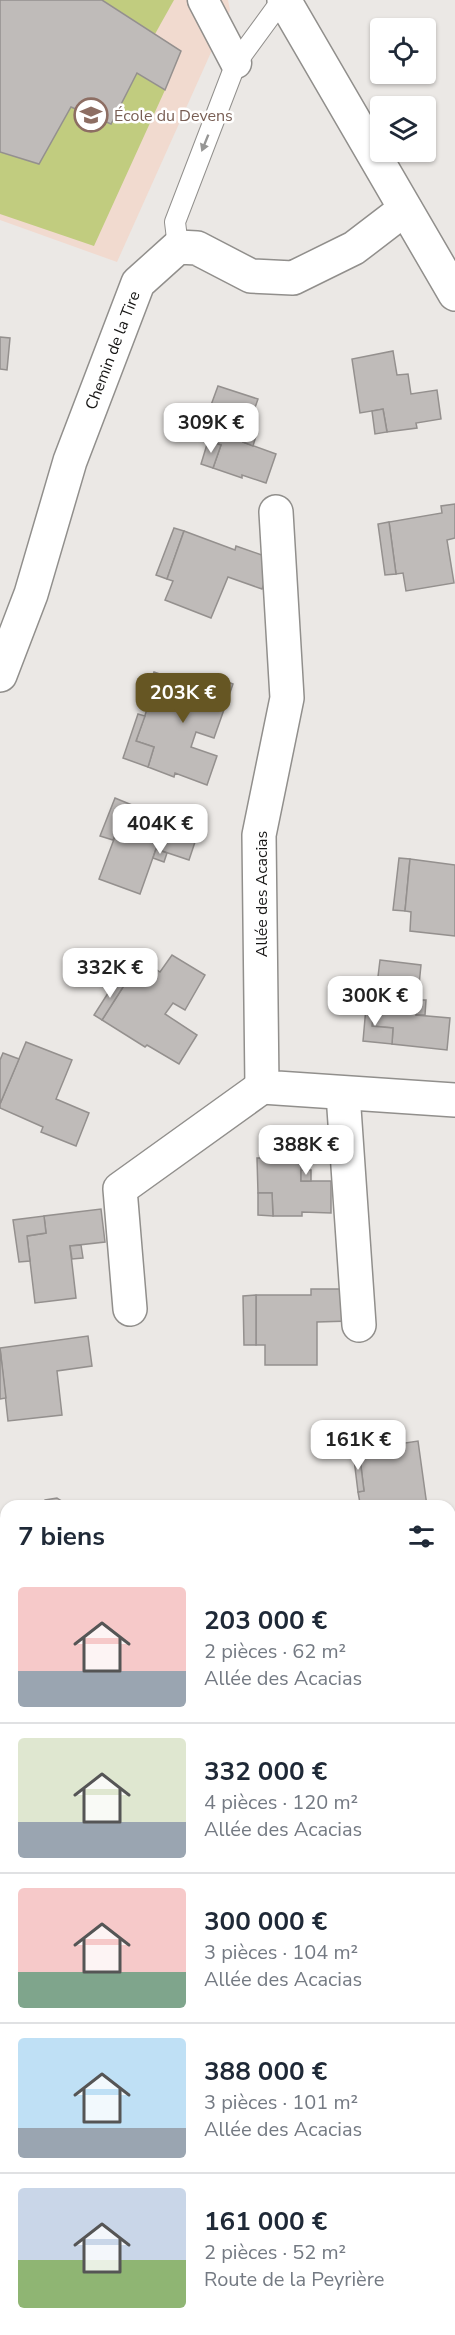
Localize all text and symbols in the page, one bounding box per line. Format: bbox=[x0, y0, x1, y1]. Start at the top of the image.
map controls bbox=[370, 18, 436, 162]
button: locate bbox=[370, 18, 436, 84]
button: layers bbox=[370, 96, 436, 162]
school or university icon: École du Devens bbox=[73, 97, 109, 133]
place label: École du Devens bbox=[114, 105, 233, 127]
one-way arrow bbox=[199, 134, 209, 152]
street label: Chemin de la Tire bbox=[80, 288, 146, 413]
pin: 309K € bbox=[162, 403, 260, 454]
text: 309K € bbox=[178, 409, 244, 436]
pin: 203K € bbox=[134, 673, 232, 724]
text: 203K € bbox=[150, 679, 216, 706]
pin: 404K € bbox=[111, 804, 209, 855]
text: 404K € bbox=[127, 810, 193, 837]
street label: Allée des Acacias bbox=[251, 831, 273, 957]
pin: 332K € bbox=[61, 948, 159, 999]
text: 332K € bbox=[77, 954, 143, 981]
pin: 300K € bbox=[326, 976, 424, 1027]
text: 300K € bbox=[342, 982, 408, 1009]
pin: 388K € bbox=[257, 1125, 355, 1176]
text: 388K € bbox=[273, 1131, 339, 1158]
pin: 161K € bbox=[309, 1420, 407, 1471]
text: 161K € bbox=[325, 1426, 391, 1453]
text: 7 biens bbox=[18, 1519, 105, 1554]
icon: filters bbox=[405, 1520, 438, 1553]
text: 203 000 € bbox=[204, 1603, 327, 1638]
icon: home bbox=[66, 1611, 138, 1683]
text: 2 pièces · 62 m² bbox=[204, 1638, 346, 1665]
text: Allée des Acacias bbox=[204, 1665, 362, 1692]
text: 332 000 € bbox=[204, 1754, 327, 1789]
icon: home bbox=[66, 1762, 138, 1834]
text: 4 pièces · 120 m² bbox=[204, 1789, 358, 1816]
text: Allée des Acacias bbox=[204, 1816, 362, 1843]
text: 300 000 € bbox=[204, 1904, 327, 1939]
icon: home bbox=[66, 1912, 138, 1984]
text: 3 pièces · 104 m² bbox=[204, 1939, 358, 1966]
text: Allée des Acacias bbox=[204, 1966, 362, 1993]
text: 388 000 € bbox=[204, 2054, 327, 2089]
icon: home bbox=[66, 2062, 138, 2134]
text: 3 pièces · 101 m² bbox=[204, 2089, 358, 2116]
text: Allée des Acacias bbox=[204, 2116, 362, 2143]
text: 161 000 € bbox=[204, 2204, 327, 2239]
icon: home bbox=[66, 2212, 138, 2284]
text: 2 pièces · 52 m² bbox=[204, 2239, 346, 2266]
text: Route de la Peyrière bbox=[204, 2266, 384, 2293]

